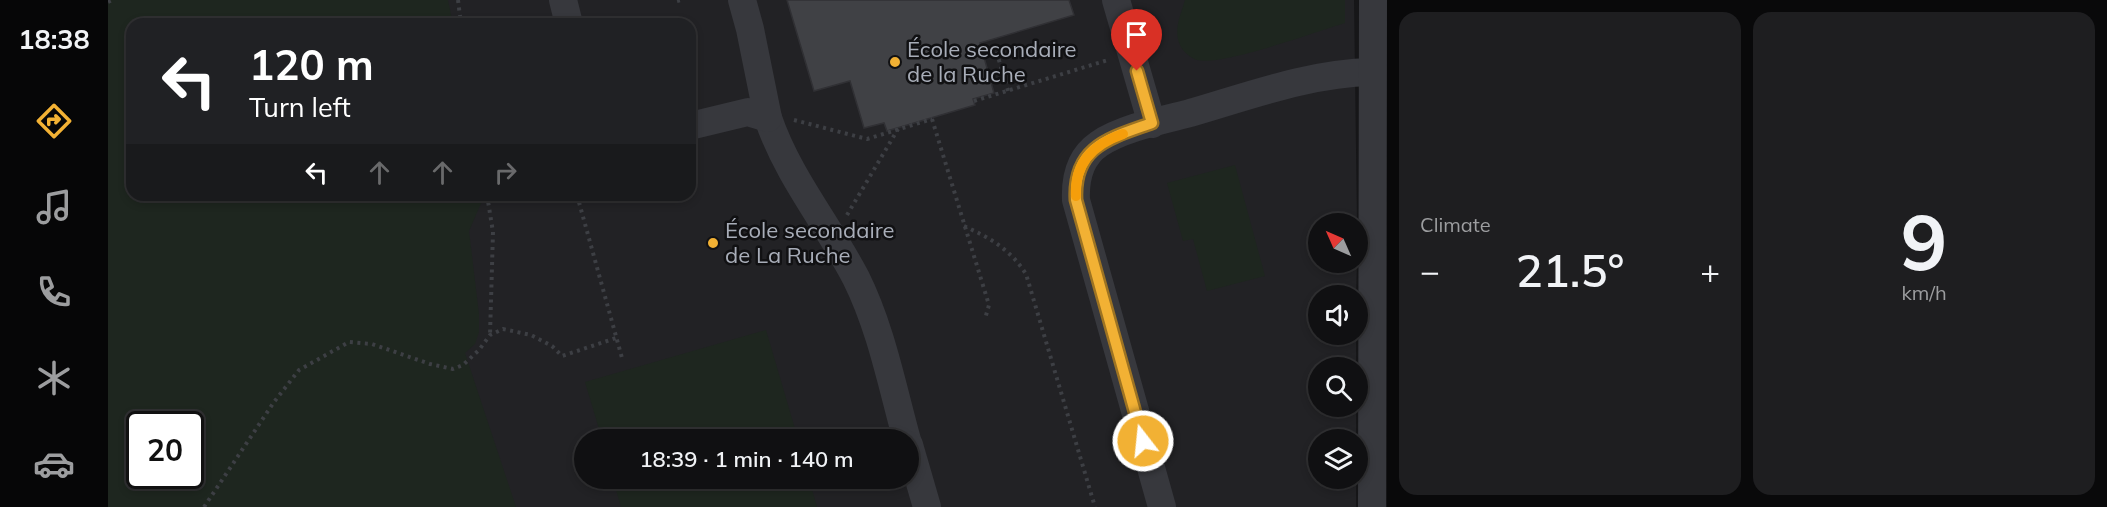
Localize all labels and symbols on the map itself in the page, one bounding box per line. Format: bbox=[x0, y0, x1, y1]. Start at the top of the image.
pin bbox=[1111, 9, 1162, 71]
place label: École secondaire de la Ruche bbox=[907, 35, 1076, 88]
marker: École secondaire de la Ruche bbox=[888, 55, 902, 69]
north arrow bbox=[1308, 213, 1368, 273]
place label: École secondaire de La Ruche bbox=[725, 216, 894, 269]
marker: École secondaire de La Ruche bbox=[706, 236, 720, 250]
position arrow bbox=[1111, 409, 1175, 473]
speed limit sign: 20 bbox=[126, 411, 204, 489]

